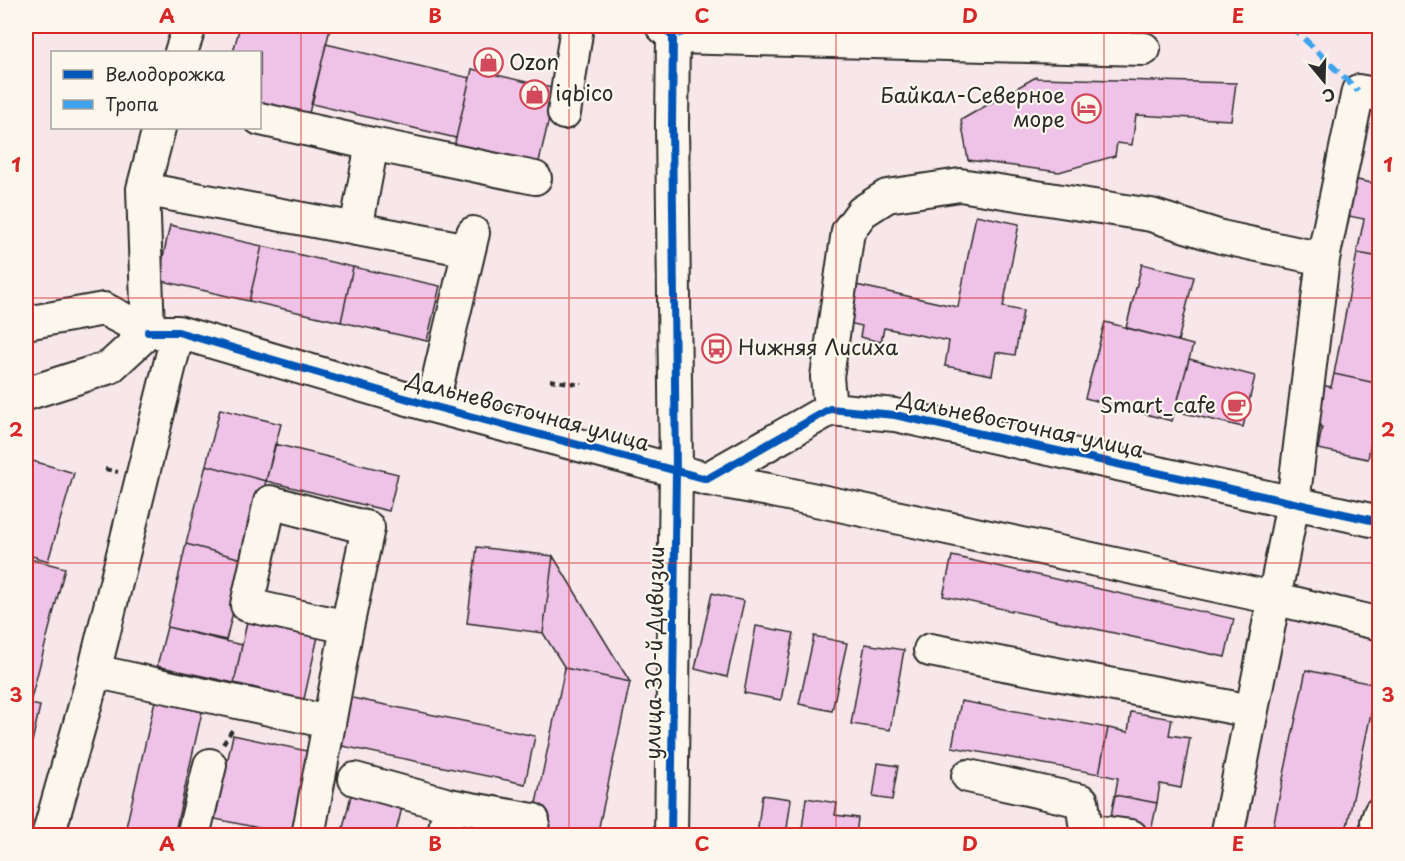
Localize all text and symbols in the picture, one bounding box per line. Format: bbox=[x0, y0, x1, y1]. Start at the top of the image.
text: A bbox=[159, 0, 175, 30]
text: B bbox=[428, 0, 442, 30]
text: C bbox=[694, 0, 710, 30]
text: D bbox=[962, 0, 978, 30]
text: E bbox=[1232, 0, 1244, 30]
place label: Ozon bbox=[509, 45, 559, 77]
shop icon: Ozon bbox=[472, 47, 504, 79]
legend bbox=[51, 51, 261, 129]
north arrow bbox=[1294, 51, 1354, 111]
text: Велодорожка bbox=[105, 60, 226, 87]
place label: iqbico bbox=[555, 76, 614, 108]
shop icon: iqbico bbox=[518, 78, 550, 110]
place label: Байкал-Северное море bbox=[880, 78, 1065, 134]
text: С bbox=[1320, 83, 1339, 109]
text: Тропа bbox=[105, 90, 158, 117]
hotel icon: Байкал-Северное море bbox=[1070, 92, 1102, 124]
text: 1 bbox=[11, 149, 21, 179]
text: 1 bbox=[1383, 149, 1393, 179]
place label: Нижняя Лисиха bbox=[738, 330, 899, 362]
bus stop icon: Нижняя Лисиха bbox=[701, 332, 733, 364]
street label: Дальневосточная улица bbox=[402, 362, 654, 458]
street label: Дальневосточная улица bbox=[895, 381, 1148, 465]
place label: Smart_cafe bbox=[1099, 388, 1216, 420]
cafe icon: Smart_cafe bbox=[1221, 390, 1253, 422]
text: 2 bbox=[9, 414, 23, 444]
text: 2 bbox=[1381, 414, 1395, 444]
street label: улица 30-й Дивизии bbox=[635, 546, 671, 760]
text: 3 bbox=[9, 679, 23, 709]
text: 3 bbox=[1381, 679, 1395, 709]
text: A bbox=[159, 828, 175, 858]
text: B bbox=[428, 828, 442, 858]
text: C bbox=[694, 828, 710, 858]
text: D bbox=[962, 828, 978, 858]
text: E bbox=[1232, 828, 1244, 858]

